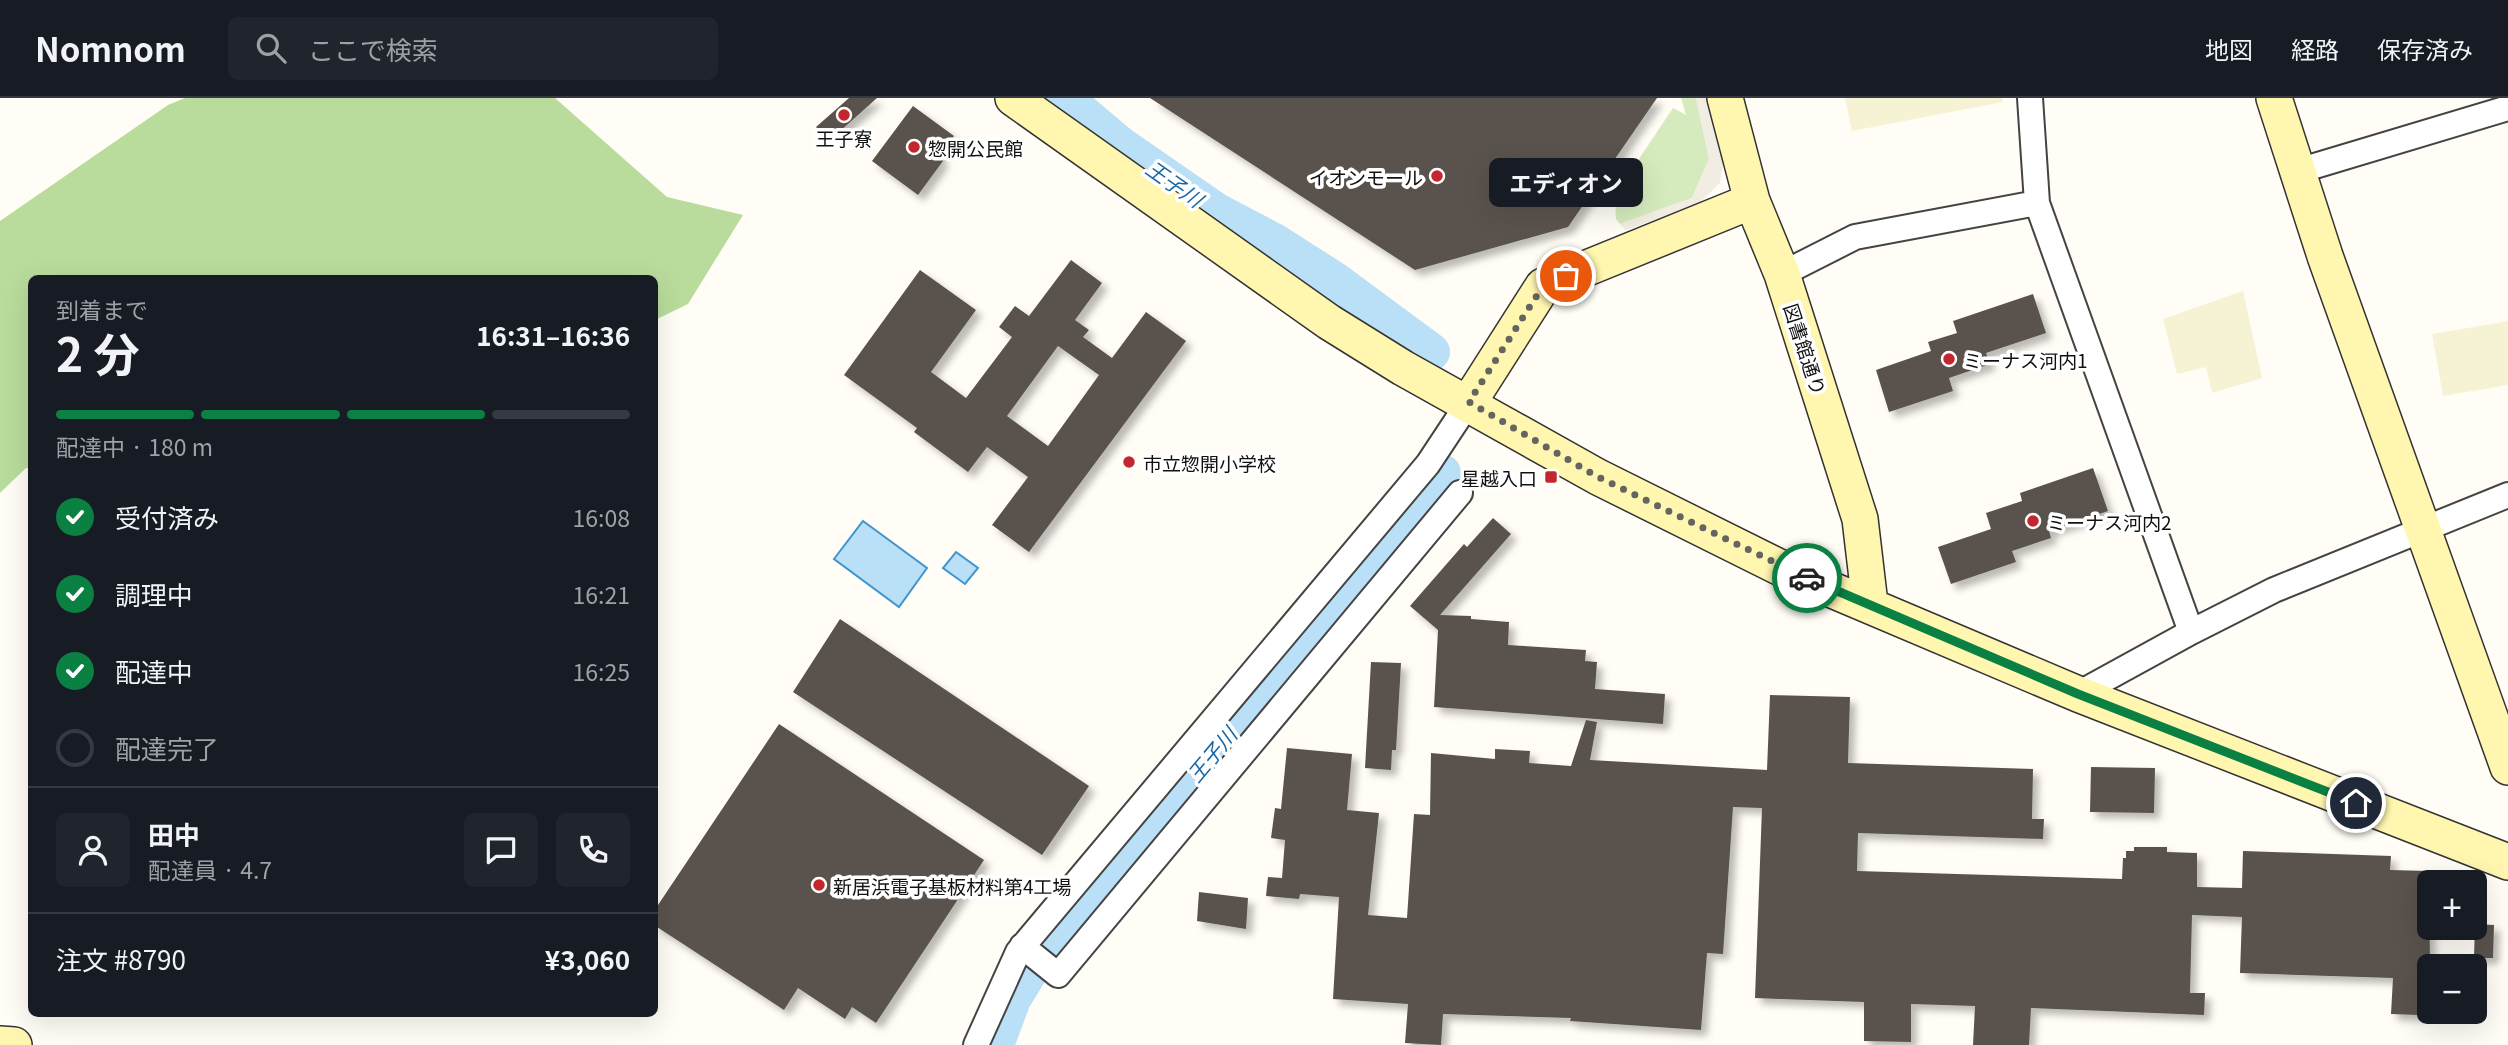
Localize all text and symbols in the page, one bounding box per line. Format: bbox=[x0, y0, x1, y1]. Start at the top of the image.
search box bbox=[228, 17, 718, 80]
text: Nomnom bbox=[35, 24, 186, 72]
icon: search bbox=[252, 29, 290, 67]
text: ここで検索 bbox=[308, 30, 438, 67]
text: 地図 bbox=[2205, 31, 2253, 66]
text: 経路 bbox=[2291, 31, 2339, 66]
text: 保存済み bbox=[2377, 31, 2473, 66]
marker: 王子寮 bbox=[836, 107, 852, 123]
place label: 王子寮 bbox=[815, 124, 873, 151]
place label: 惣開公民館 bbox=[928, 134, 1023, 161]
marker: 惣開公民館 bbox=[906, 139, 922, 155]
water label: 王子川 bbox=[1141, 153, 1211, 215]
callout: エディオン bbox=[1489, 157, 1643, 206]
place label: イオンモール bbox=[1309, 163, 1423, 190]
text: エディオン bbox=[1509, 165, 1623, 199]
marker: イオンモール bbox=[1429, 168, 1445, 184]
pin bbox=[1536, 246, 1596, 306]
icon: bag bbox=[1547, 257, 1585, 295]
text: 到着まで bbox=[56, 292, 148, 326]
street label: 図書館通り bbox=[1778, 300, 1834, 398]
text: 16:31–16:36 bbox=[476, 316, 630, 353]
text: 2 分 bbox=[56, 319, 140, 385]
place label: ミーナス河内1 bbox=[1963, 346, 2088, 373]
marker: ミーナス河内1 bbox=[1941, 351, 1957, 367]
text: 配達中 · 180 m bbox=[56, 429, 213, 463]
place label: 市立惣開小学校 bbox=[1143, 449, 1276, 476]
marker: 市立惣開小学校 bbox=[1121, 454, 1137, 470]
place label: 星越入口 bbox=[1461, 464, 1537, 491]
marker: 星越入口 bbox=[1543, 469, 1559, 485]
icon: check bbox=[56, 498, 94, 536]
text: 受付済み bbox=[115, 498, 219, 535]
text: 16:08 bbox=[573, 500, 630, 534]
place label: ミーナス河内2 bbox=[2047, 508, 2172, 535]
marker: ミーナス河内2 bbox=[2025, 513, 2041, 529]
courier bbox=[1772, 543, 1842, 613]
icon: car bbox=[1788, 559, 1826, 597]
icon: check bbox=[56, 575, 94, 613]
text: 調理中 bbox=[115, 575, 193, 612]
text: 16:21 bbox=[573, 577, 630, 611]
icon: check bbox=[56, 652, 94, 690]
text: 配達中 bbox=[115, 652, 193, 689]
text: 16:25 bbox=[573, 654, 630, 688]
water label: 王子川 bbox=[1179, 719, 1244, 788]
text: 配達完了 bbox=[115, 729, 219, 766]
pin bbox=[2326, 773, 2386, 833]
icon: home bbox=[2337, 784, 2375, 822]
button: person bbox=[56, 813, 130, 887]
button: chat bbox=[464, 813, 538, 887]
button: phone bbox=[556, 813, 630, 887]
text: 田中 bbox=[148, 815, 200, 852]
text: 配達員 · 4.7 bbox=[148, 852, 272, 886]
map controls bbox=[2417, 870, 2487, 1024]
button: + bbox=[2417, 870, 2487, 940]
place label: 新居浜電子基板材料第4工場 bbox=[833, 872, 1072, 899]
marker: 新居浜電子基板材料第4工場 bbox=[811, 877, 827, 893]
text: 注文 #8790 bbox=[56, 940, 186, 977]
text: ¥3,060 bbox=[545, 940, 630, 977]
button: − bbox=[2417, 954, 2487, 1024]

